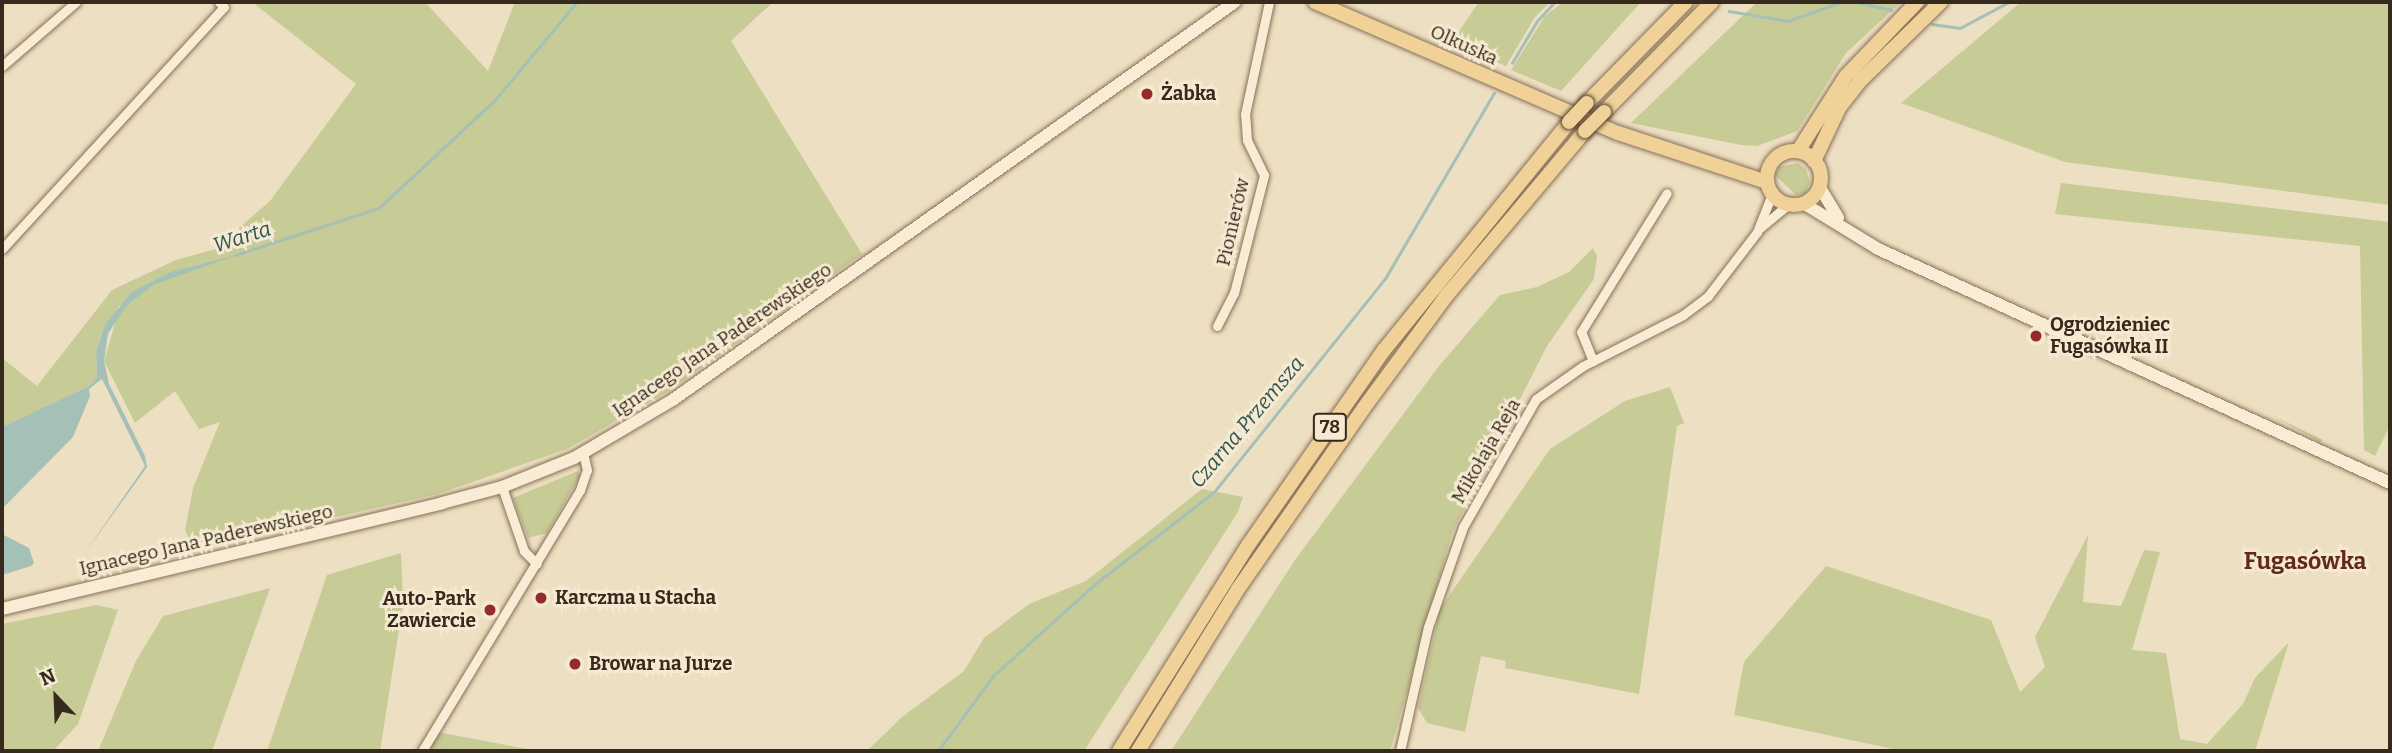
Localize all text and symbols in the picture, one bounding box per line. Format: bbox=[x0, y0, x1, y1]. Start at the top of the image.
street label: Olkuska bbox=[1427, 20, 1501, 70]
place label: Żabka bbox=[1161, 83, 1216, 105]
marker: Żabka bbox=[1139, 86, 1155, 102]
street label: Pionierów bbox=[1212, 176, 1254, 268]
water label: Warta bbox=[210, 216, 274, 258]
street label: Ignacego Jana Paderewskiego bbox=[608, 258, 836, 422]
place label: Ogrodzieniec Fugasówka II bbox=[2050, 314, 2170, 358]
marker: Ogrodzieniec Fugasówka II bbox=[2028, 328, 2044, 344]
water label: Czarna Przemsza bbox=[1185, 351, 1309, 493]
street label: Mikołaja Reja bbox=[1447, 394, 1525, 508]
road number: 78 bbox=[1312, 412, 1348, 442]
street label: Ignacego Jana Paderewskiego bbox=[77, 500, 335, 580]
district label: Fugasówka bbox=[2244, 547, 2366, 575]
place label: Karczma u Stacha bbox=[555, 587, 716, 609]
place label: Auto-Park Zawiercie bbox=[383, 588, 476, 632]
marker: Karczma u Stacha bbox=[533, 590, 549, 606]
marker: Auto-Park Zawiercie bbox=[482, 602, 498, 618]
place label: Browar na Jurze bbox=[589, 653, 732, 675]
marker: Browar na Jurze bbox=[567, 656, 583, 672]
north arrow bbox=[21, 662, 91, 732]
text: N bbox=[36, 664, 59, 691]

